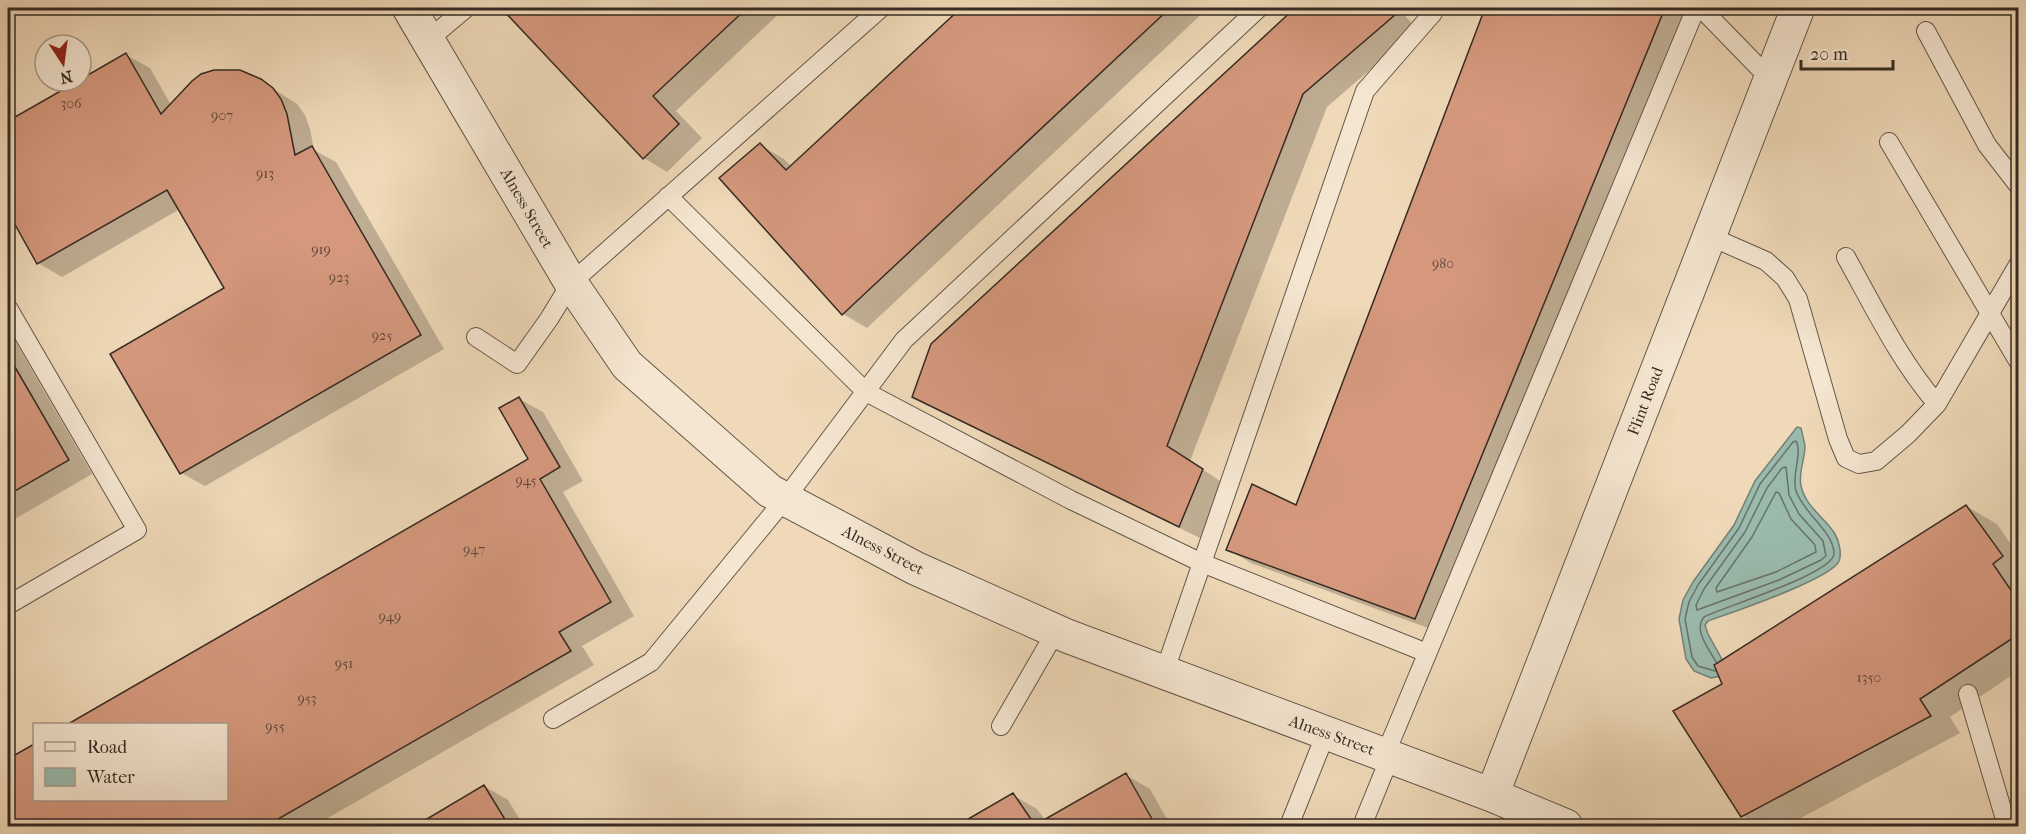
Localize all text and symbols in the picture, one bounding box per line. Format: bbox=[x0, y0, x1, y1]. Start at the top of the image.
north arrow bbox=[33, 33, 93, 93]
scale bar bbox=[1801, 33, 1892, 71]
text: 20 m bbox=[1810, 44, 1848, 65]
text: N bbox=[57, 67, 74, 88]
house number: 306 bbox=[60, 95, 82, 112]
house number: 907 bbox=[211, 107, 233, 124]
street label: Alness Street bbox=[496, 164, 558, 252]
house number: 913 bbox=[256, 165, 274, 182]
house number: 919 bbox=[311, 241, 331, 258]
house number: 980 bbox=[1432, 255, 1454, 272]
house number: 923 bbox=[329, 269, 349, 286]
house number: 925 bbox=[372, 327, 392, 344]
street label: Flint Road bbox=[1623, 364, 1667, 438]
house number: 945 bbox=[515, 472, 537, 489]
street label: Alness Street bbox=[838, 521, 927, 579]
house number: 947 bbox=[463, 541, 485, 558]
house number: 949 bbox=[379, 608, 401, 625]
house number: 951 bbox=[335, 655, 353, 672]
house number: 1350 bbox=[1857, 669, 1881, 686]
house number: 953 bbox=[297, 690, 317, 707]
street label: Alness Street bbox=[1286, 710, 1378, 759]
house number: 955 bbox=[265, 718, 285, 735]
legend bbox=[33, 723, 228, 801]
text: Road bbox=[87, 737, 127, 758]
text: Water bbox=[86, 767, 135, 788]

